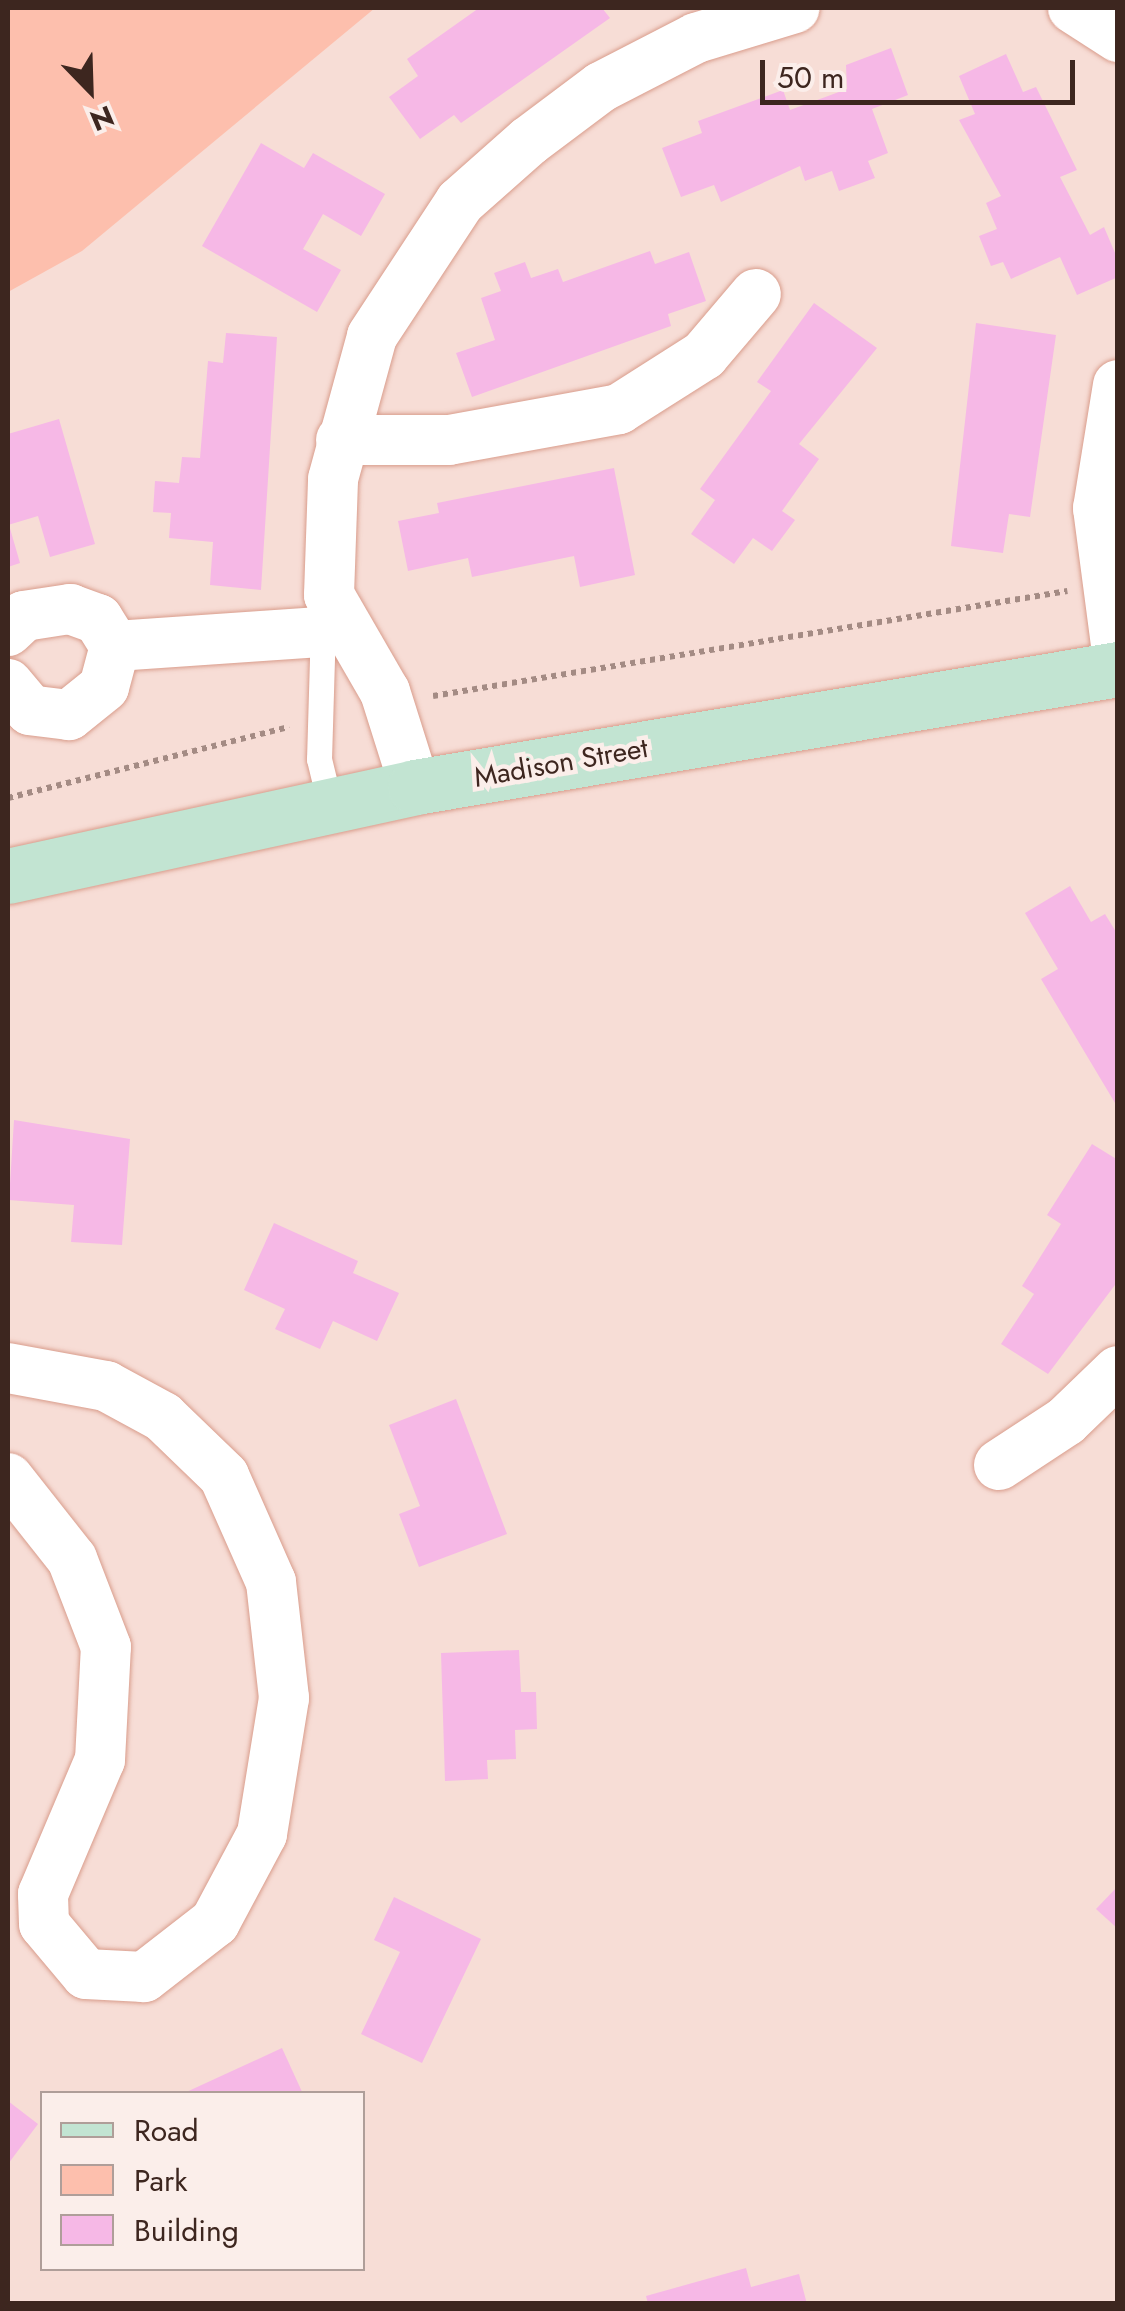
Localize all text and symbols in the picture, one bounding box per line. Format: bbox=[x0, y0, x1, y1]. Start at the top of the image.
north arrow bbox=[40, 40, 140, 140]
scale bar bbox=[765, 40, 1080, 102]
text: 50 m bbox=[777, 56, 844, 99]
text: N bbox=[84, 95, 120, 141]
street label: Madison Street bbox=[471, 731, 651, 795]
legend bbox=[40, 2091, 365, 2271]
text: Road bbox=[134, 2109, 199, 2152]
text: Park bbox=[134, 2159, 187, 2202]
text: Building bbox=[134, 2209, 239, 2252]

